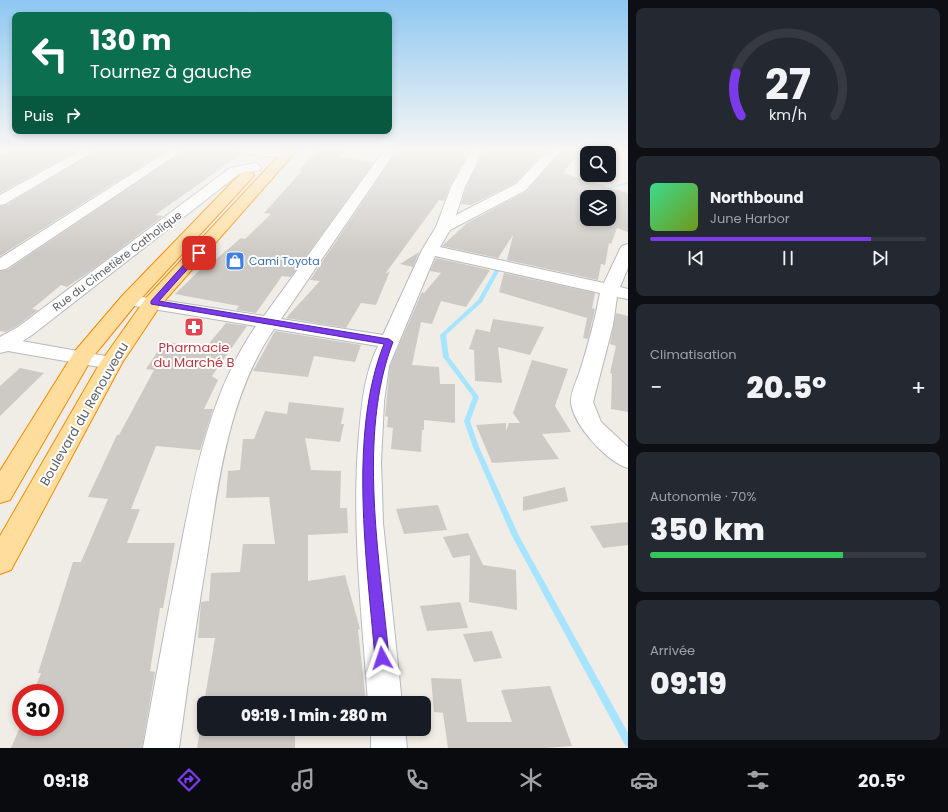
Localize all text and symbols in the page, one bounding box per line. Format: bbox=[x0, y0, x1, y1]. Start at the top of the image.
text: 130 m bbox=[90, 21, 171, 60]
icon: left bbox=[24, 28, 76, 80]
text: 27 bbox=[765, 55, 811, 114]
text: Tournez à gauche bbox=[90, 59, 252, 84]
icon: right bbox=[62, 104, 84, 126]
text: Puis bbox=[24, 105, 54, 126]
text: km/h bbox=[769, 105, 807, 125]
map controls bbox=[580, 146, 616, 226]
button: search bbox=[580, 146, 616, 182]
text: Northbound bbox=[710, 187, 804, 208]
button: layers bbox=[580, 190, 616, 226]
street label: Rue du Cimetière Catholique bbox=[49, 207, 185, 315]
text: June Harbor bbox=[710, 209, 790, 228]
pin bbox=[182, 236, 216, 270]
icon: arrive bbox=[188, 242, 210, 264]
icon: previous bbox=[685, 247, 707, 269]
icon: pause bbox=[777, 247, 799, 269]
icon: next bbox=[869, 247, 891, 269]
shop icon: Cami Toyota bbox=[224, 250, 246, 272]
place label: Cami Toyota bbox=[249, 253, 320, 269]
pharmacy icon: Pharmacie du Marché B bbox=[183, 316, 205, 338]
place label: Pharmacie du Marché B bbox=[153, 338, 235, 372]
street label: Boulevard du Renouveau bbox=[35, 339, 133, 489]
text: Climatisation bbox=[650, 345, 737, 364]
text: 20.5° bbox=[747, 366, 826, 409]
text: − bbox=[650, 372, 662, 403]
text: + bbox=[911, 372, 926, 403]
text: Autonomie · 70% bbox=[650, 487, 756, 506]
text: 350 km bbox=[650, 508, 765, 551]
position arrow bbox=[361, 637, 403, 679]
text: Arrivée bbox=[650, 641, 695, 660]
text: 09:19 bbox=[650, 662, 727, 705]
speed limit sign: 30 bbox=[12, 684, 64, 736]
text: 09:19 · 1 min · 280 m bbox=[241, 705, 387, 726]
icon: directions bbox=[175, 766, 203, 794]
icon: music bbox=[289, 766, 317, 794]
icon: phone bbox=[403, 766, 431, 794]
icon: climate bbox=[517, 766, 545, 794]
icon: car bbox=[630, 766, 658, 794]
icon: filters bbox=[744, 766, 772, 794]
text: 09:18 bbox=[43, 768, 89, 793]
text: 20.5° bbox=[858, 768, 905, 793]

